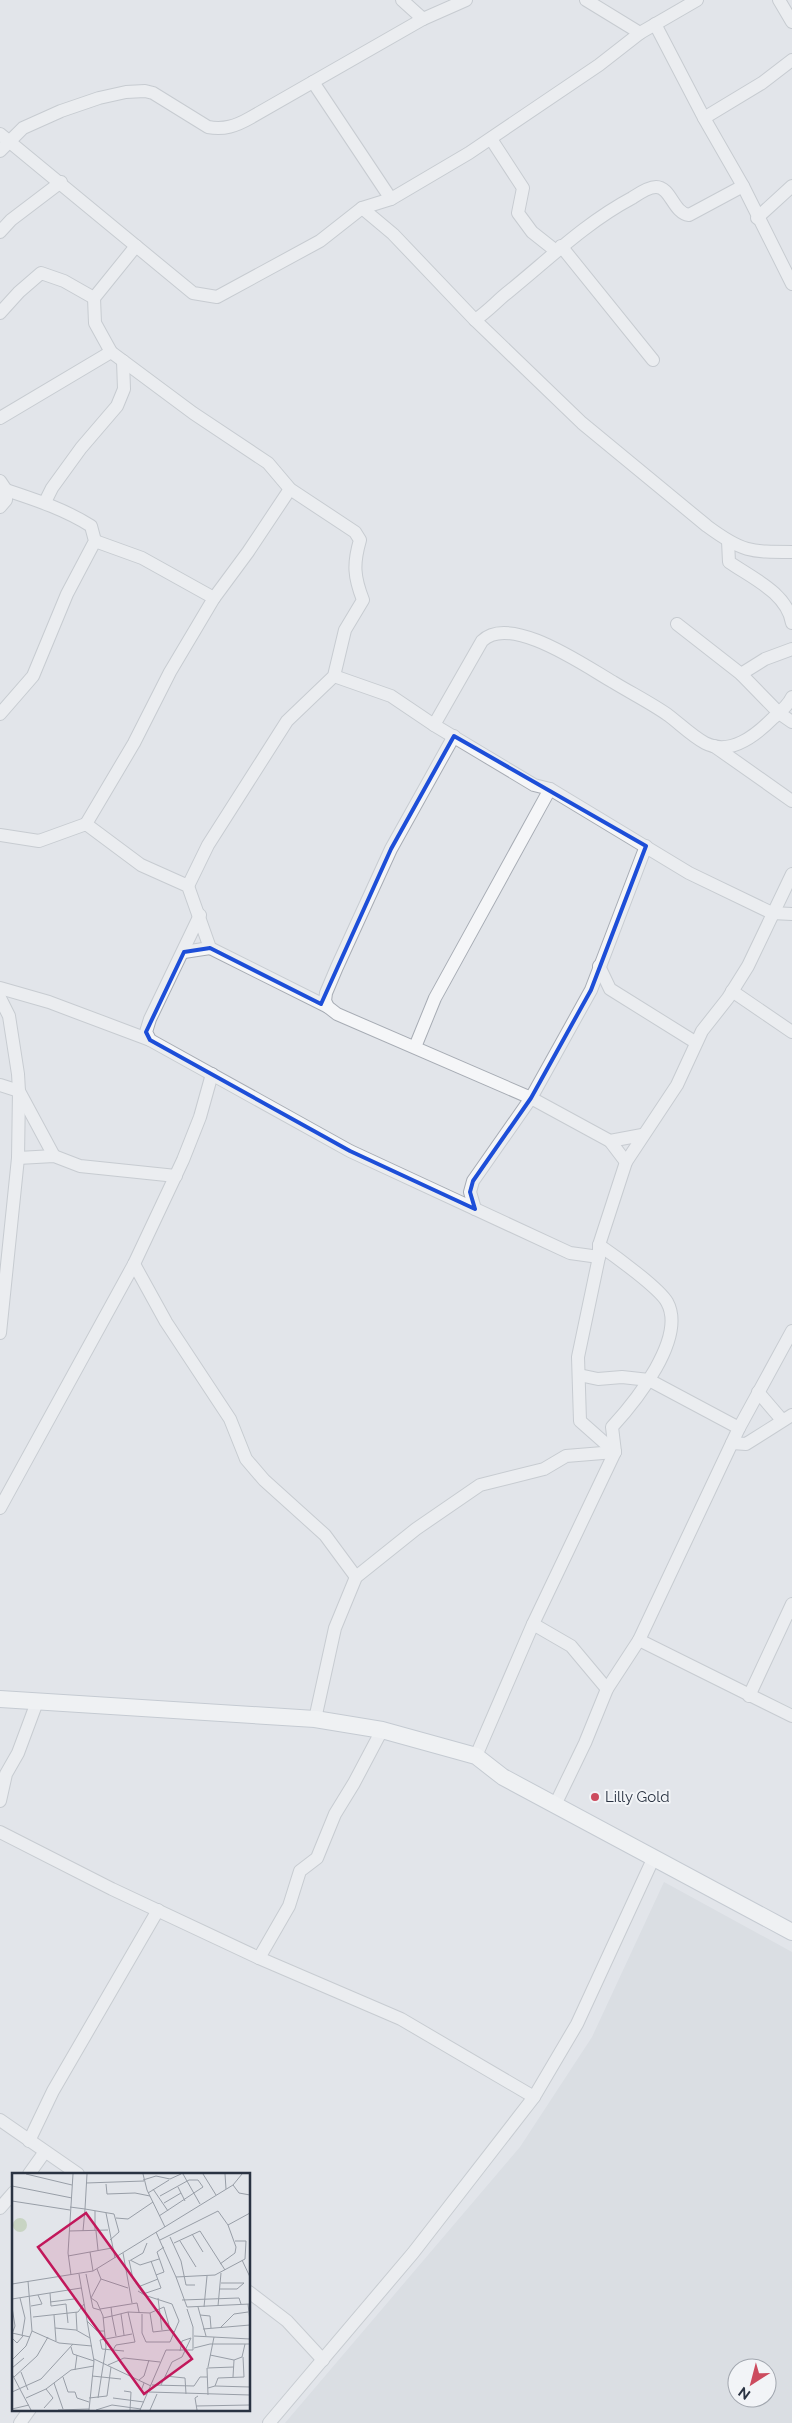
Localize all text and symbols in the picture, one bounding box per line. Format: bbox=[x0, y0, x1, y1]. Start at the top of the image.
place label: Lilly Gold bbox=[605, 1788, 670, 1806]
marker: Lilly Gold bbox=[589, 1791, 601, 1803]
inset map bbox=[12, 2173, 250, 2410]
north arrow bbox=[727, 2358, 777, 2408]
text: N bbox=[735, 2384, 753, 2403]

